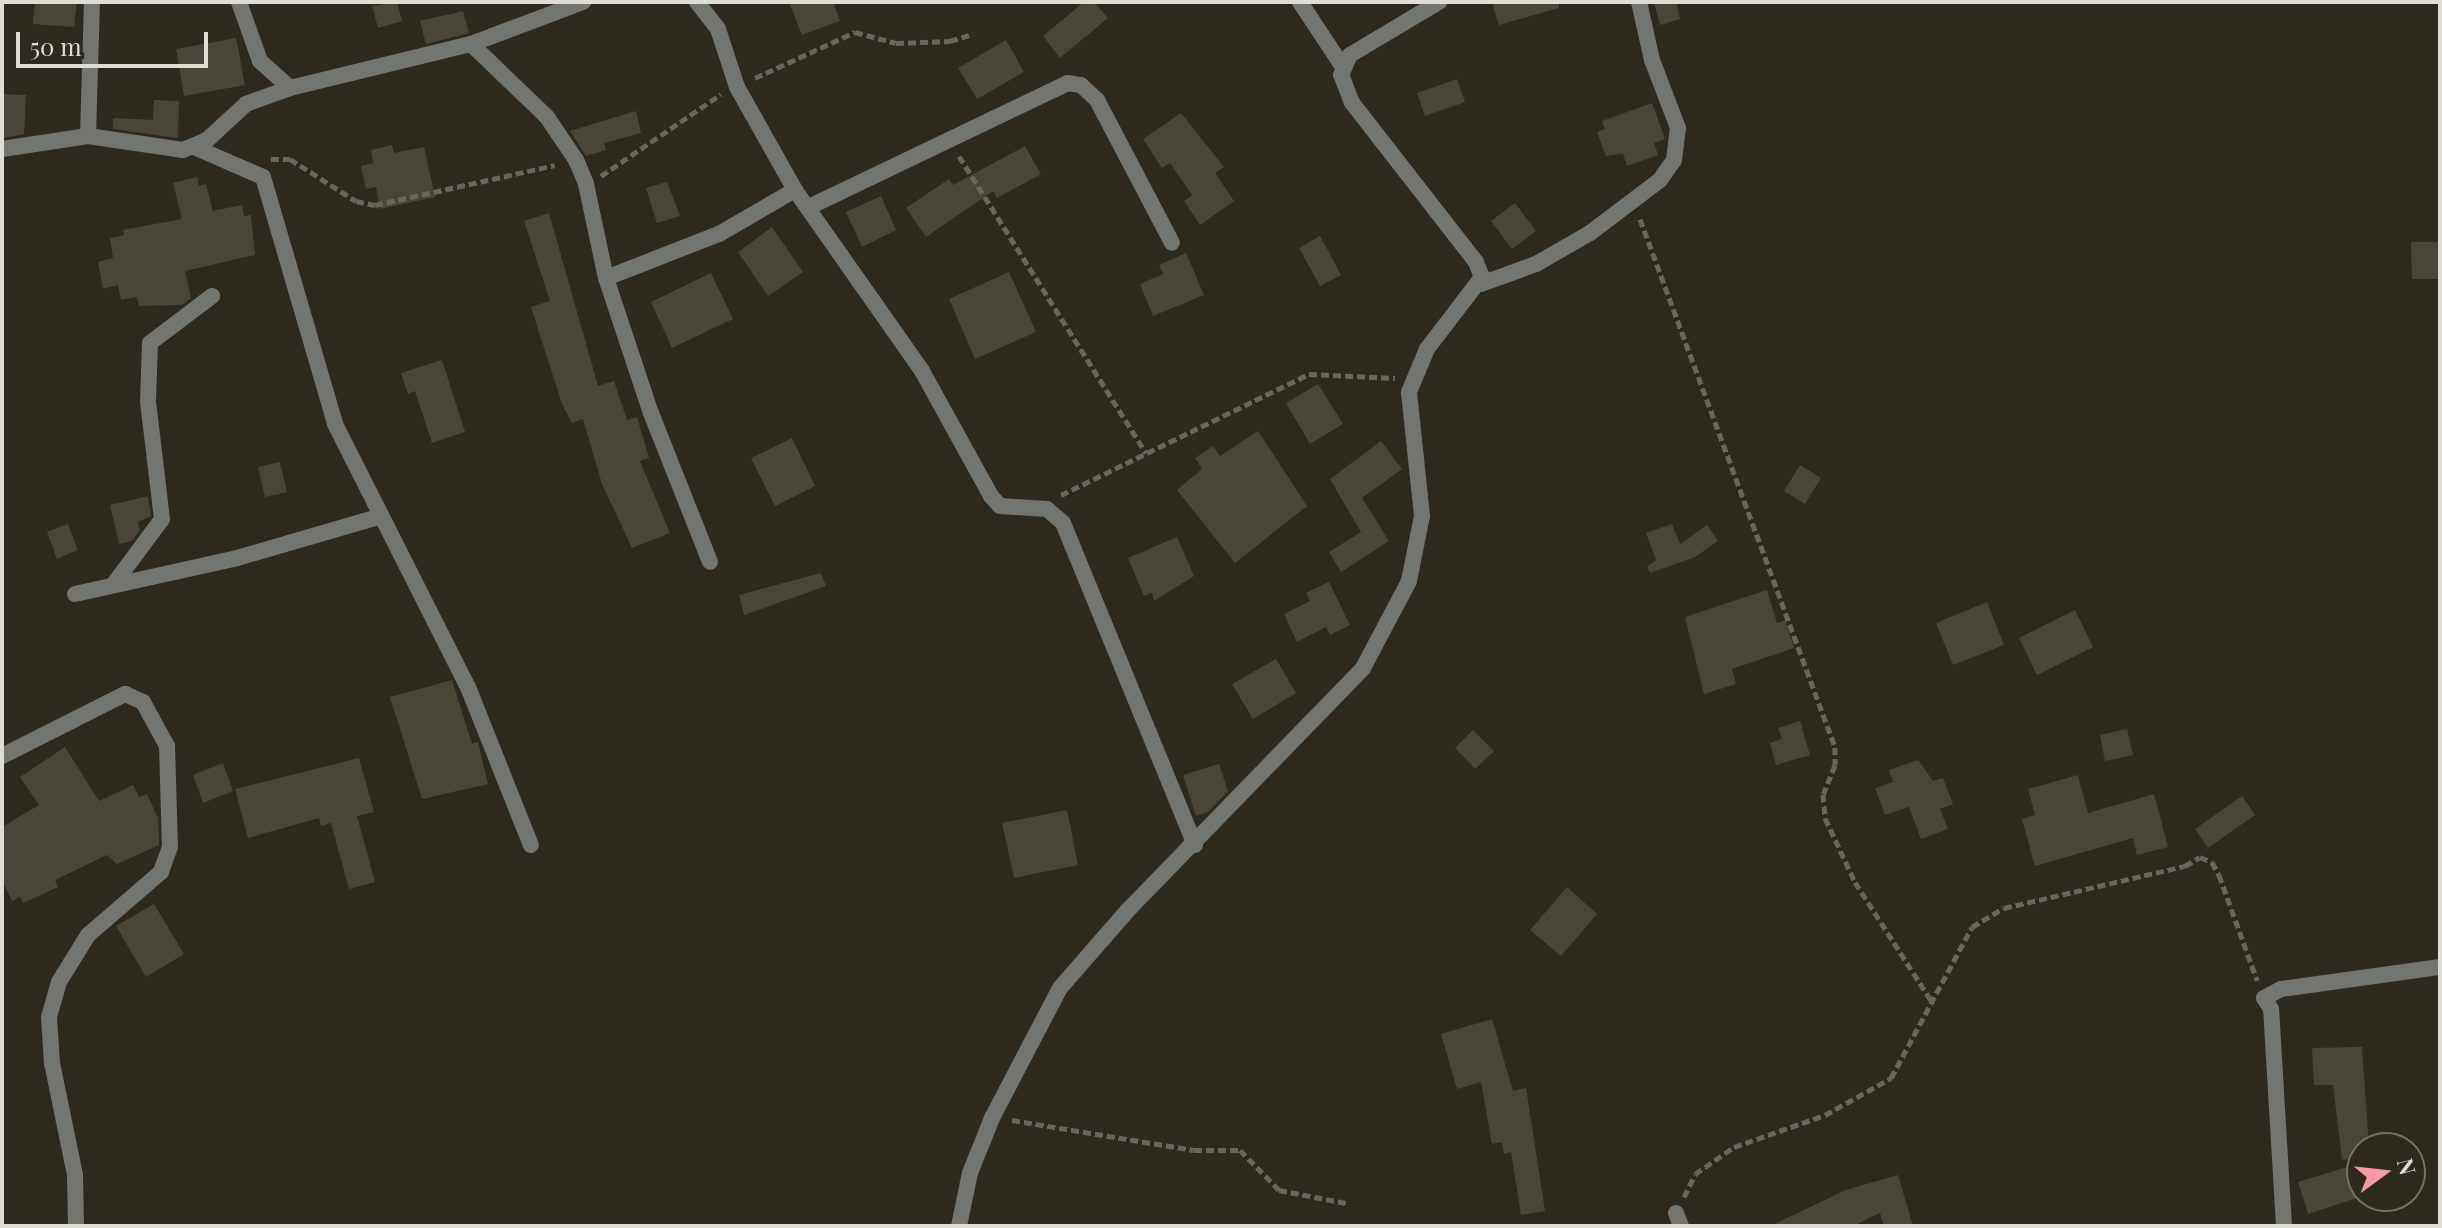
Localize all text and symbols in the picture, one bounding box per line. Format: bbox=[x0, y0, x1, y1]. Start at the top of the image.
scale bar bbox=[20, 16, 212, 66]
text: 50 m bbox=[30, 30, 82, 62]
north arrow bbox=[2346, 1132, 2426, 1212]
text: N bbox=[2391, 1155, 2424, 1178]

